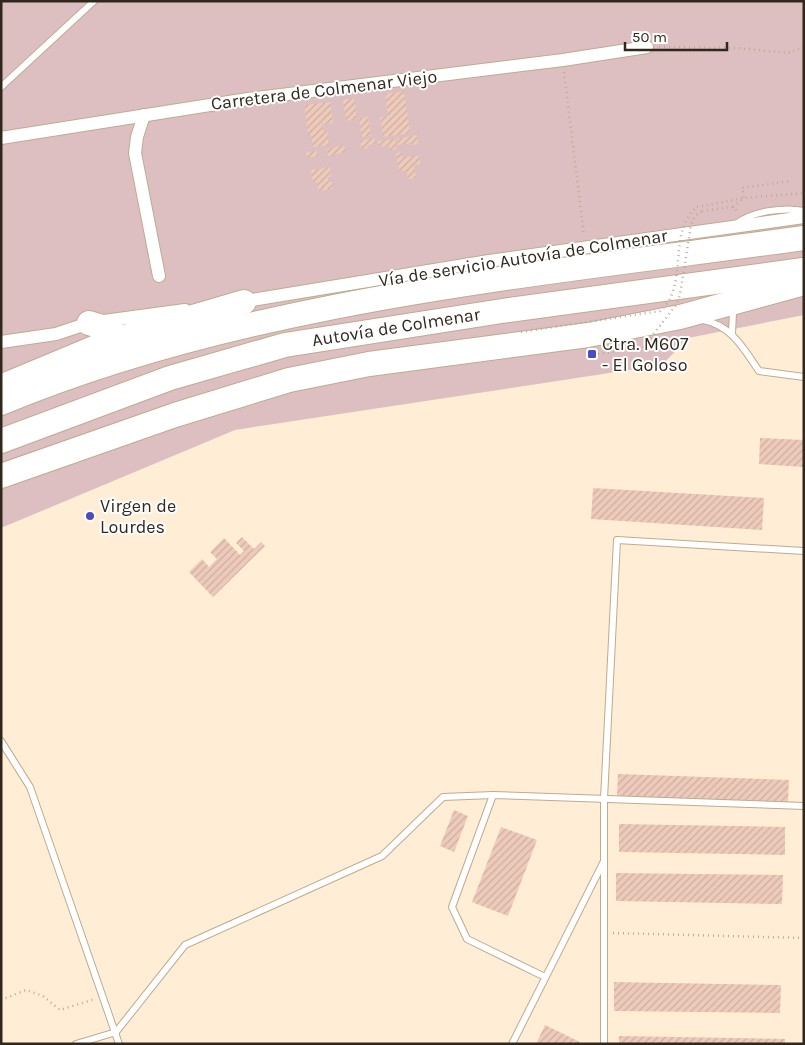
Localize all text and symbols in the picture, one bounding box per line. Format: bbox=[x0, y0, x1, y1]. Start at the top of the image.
scale bar bbox=[625, 20, 728, 52]
text: 50 m bbox=[632, 28, 667, 46]
street label: Carretera de Colmenar Viejo bbox=[210, 65, 438, 115]
street label: Vía de servicio Autovía de Colmenar bbox=[377, 224, 669, 292]
street label: Autovía de Colmenar bbox=[310, 303, 482, 351]
place label: Ctra. M607 - El Goloso bbox=[602, 333, 689, 376]
marker: Ctra. M607 - El Goloso bbox=[586, 348, 598, 360]
place label: Virgen de Lourdes bbox=[100, 495, 176, 538]
marker: Virgen de Lourdes bbox=[84, 510, 96, 522]

